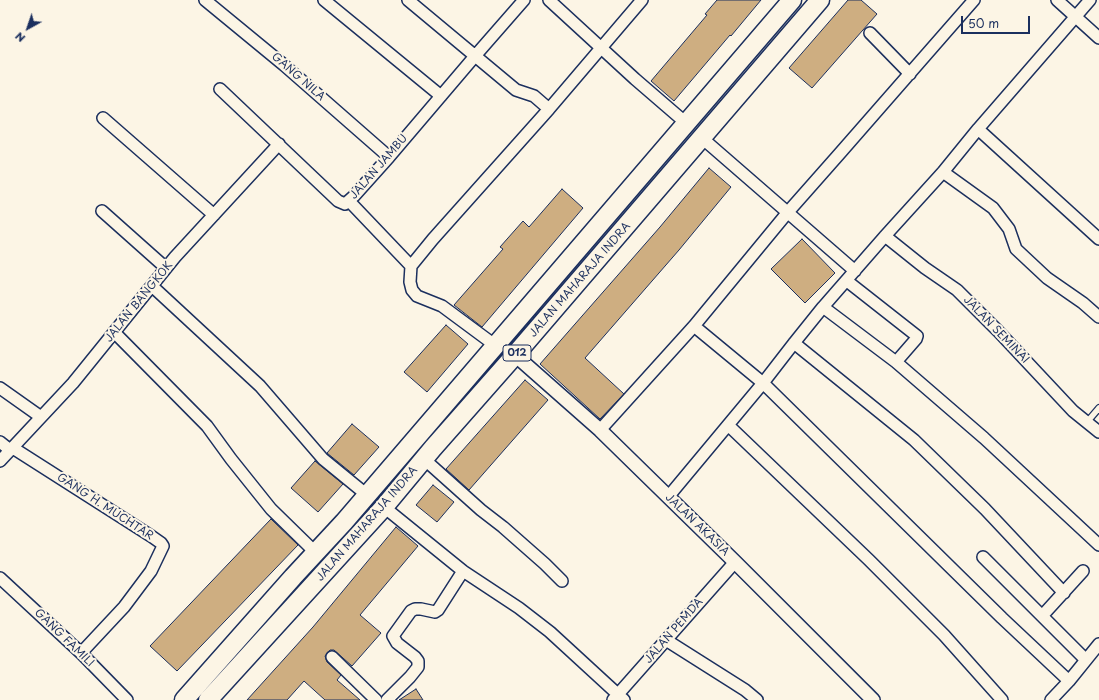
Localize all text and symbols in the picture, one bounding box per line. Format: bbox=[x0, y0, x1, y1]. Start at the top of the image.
north arrow bbox=[8, 8, 48, 48]
scale bar bbox=[963, 8, 1032, 34]
text: 50 m bbox=[968, 14, 999, 32]
text: N bbox=[11, 28, 29, 47]
street label: GANG NILA bbox=[269, 50, 327, 104]
street label: JALAN JAMBU bbox=[347, 132, 411, 202]
street label: JALAN MAHARAJA INDRA bbox=[527, 220, 633, 340]
street label: JALAN BANGKOK bbox=[102, 259, 176, 345]
street label: JALAN SEMINAI bbox=[960, 293, 1032, 367]
road number: 012 bbox=[503, 345, 531, 361]
street label: JALAN MAHARAJA INDRA bbox=[314, 464, 420, 584]
street label: GANG H. MUCHTAR bbox=[54, 471, 156, 543]
street label: JALAN AKASIA bbox=[662, 491, 732, 559]
street label: JALAN PEMDA bbox=[642, 596, 706, 666]
street label: GANG FAMILI bbox=[32, 606, 96, 670]

